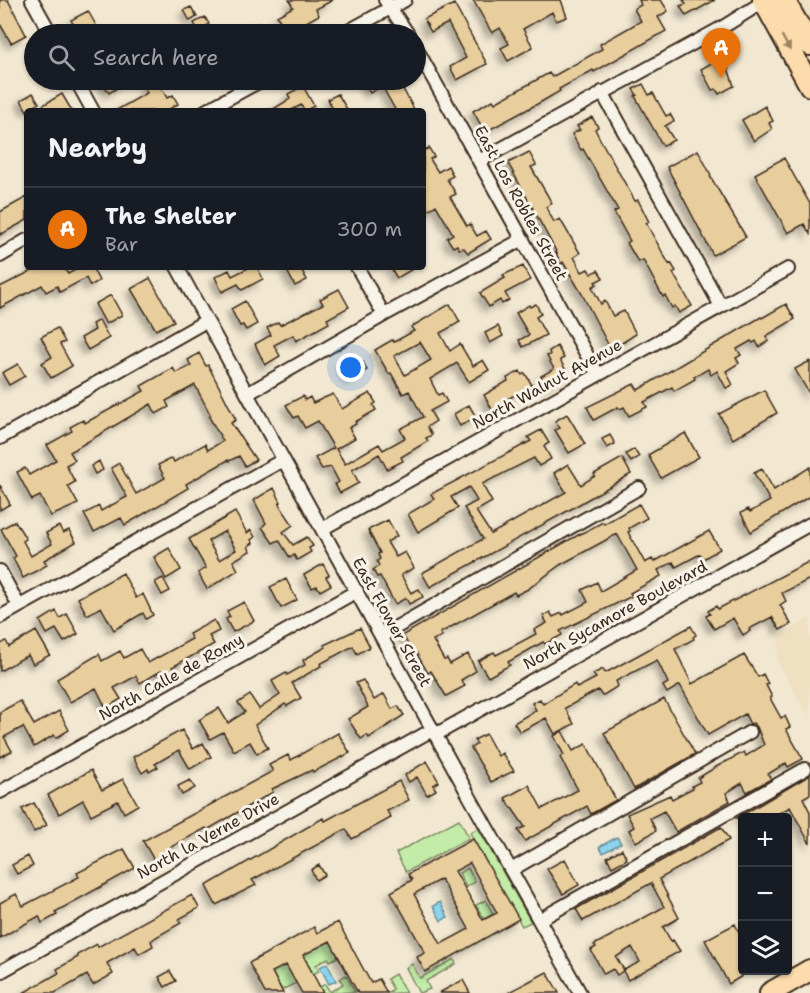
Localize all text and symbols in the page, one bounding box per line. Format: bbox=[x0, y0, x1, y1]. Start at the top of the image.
search box bbox=[24, 24, 426, 90]
pin: A bbox=[702, 28, 740, 78]
one-way arrow bbox=[781, 35, 791, 52]
icon: search bbox=[45, 41, 78, 74]
text: Search here bbox=[93, 43, 219, 72]
street label: East Los Robles Street bbox=[470, 122, 572, 284]
text: Nearby bbox=[48, 130, 147, 165]
text: The Shelter bbox=[105, 202, 236, 231]
text: A bbox=[60, 216, 75, 242]
text: 300 m bbox=[336, 216, 402, 242]
text: Bar bbox=[105, 231, 138, 257]
street label: North Walnut Avenue bbox=[468, 334, 626, 434]
your location bbox=[336, 353, 365, 382]
street label: East Flower Street bbox=[348, 554, 436, 690]
street label: North Sycamore Boulevard bbox=[519, 556, 711, 674]
street label: North Calle de Romy bbox=[95, 629, 247, 725]
street label: North la Verne Drive bbox=[133, 788, 283, 884]
map controls bbox=[738, 813, 792, 975]
button: + bbox=[738, 813, 792, 867]
button: − bbox=[738, 867, 792, 921]
button: layers bbox=[738, 921, 792, 975]

